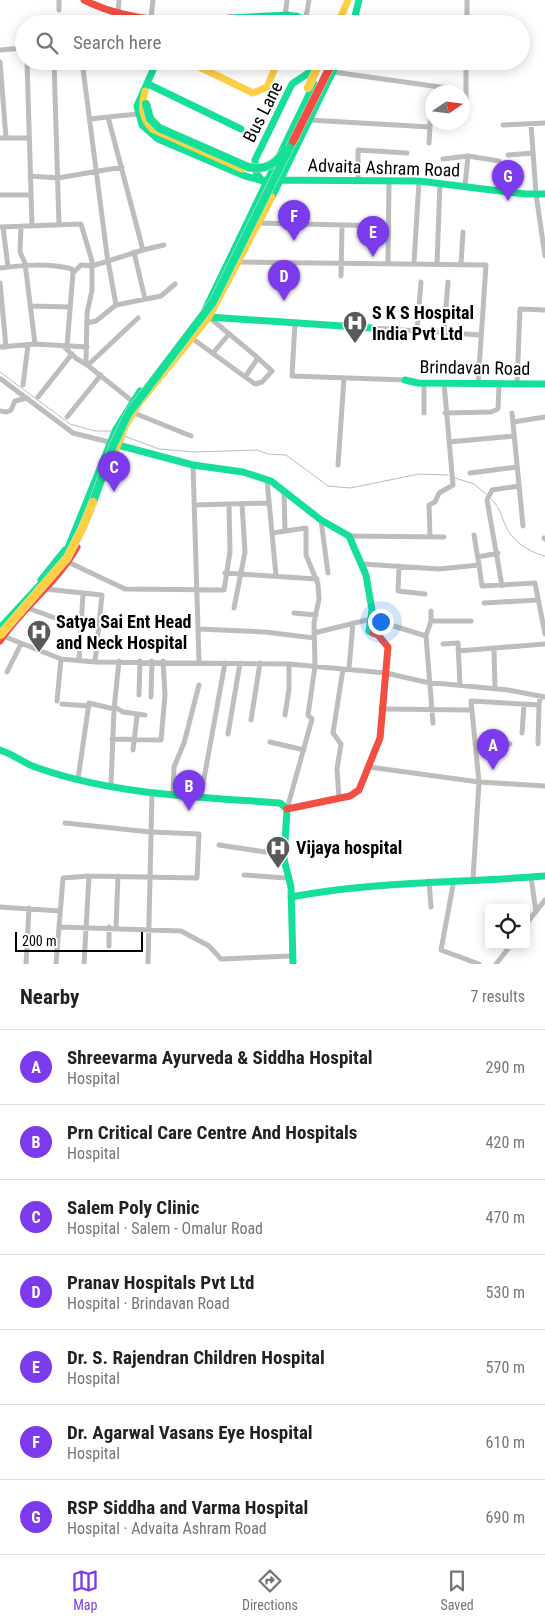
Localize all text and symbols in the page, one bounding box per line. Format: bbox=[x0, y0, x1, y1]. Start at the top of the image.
search box bbox=[15, 15, 530, 70]
icon: search bbox=[33, 29, 61, 57]
text: Search here bbox=[73, 31, 161, 54]
street label: Bus Lane bbox=[238, 78, 287, 146]
north arrow bbox=[425, 85, 470, 130]
street label: Advaita Ashram Road bbox=[307, 154, 461, 181]
pin: G bbox=[492, 160, 524, 201]
pin: F bbox=[278, 200, 310, 241]
pin: E bbox=[357, 216, 389, 257]
pin: D bbox=[268, 260, 300, 301]
place label: S K S Hospital India Pvt Ltd bbox=[372, 302, 474, 344]
hospital icon: S K S Hospital India Pvt Ltd bbox=[342, 310, 368, 344]
street label: Brindavan Road bbox=[419, 356, 531, 379]
pin: C bbox=[98, 451, 130, 492]
your location bbox=[368, 609, 394, 635]
place label: Satya Sai Ent Head and Neck Hospital bbox=[56, 611, 192, 653]
hospital icon: Satya Sai Ent Head and Neck Hospital bbox=[26, 619, 52, 653]
pin: A bbox=[477, 729, 509, 770]
pin: B bbox=[173, 770, 205, 811]
hospital icon: Vijaya hospital bbox=[265, 835, 291, 869]
place label: Vijaya hospital bbox=[296, 837, 402, 858]
map controls bbox=[485, 904, 530, 949]
button: locate bbox=[485, 904, 530, 949]
scale bar bbox=[15, 929, 142, 952]
text: 200 m bbox=[22, 933, 57, 949]
text: Nearby bbox=[20, 985, 79, 1009]
text: 7 results bbox=[470, 987, 525, 1006]
text: Shreevarma Ayurveda & Siddha Hospital bbox=[67, 1046, 373, 1069]
text: A bbox=[31, 1058, 41, 1077]
text: 290 m bbox=[486, 1058, 525, 1077]
text: Hospital bbox=[67, 1069, 120, 1088]
text: Prn Critical Care Centre And Hospitals bbox=[67, 1121, 357, 1144]
text: B bbox=[32, 1133, 40, 1152]
text: 420 m bbox=[486, 1133, 525, 1152]
text: Hospital bbox=[67, 1144, 120, 1163]
text: Salem Poly Clinic bbox=[67, 1196, 200, 1219]
text: C bbox=[31, 1208, 41, 1227]
text: 470 m bbox=[486, 1208, 525, 1227]
text: Hospital · Salem - Omalur Road bbox=[67, 1219, 263, 1238]
text: Pranav Hospitals Pvt Ltd bbox=[67, 1271, 254, 1294]
text: D bbox=[31, 1283, 41, 1302]
text: 530 m bbox=[486, 1283, 525, 1302]
text: Hospital · Brindavan Road bbox=[67, 1294, 230, 1313]
text: Dr. S. Rajendran Children Hospital bbox=[67, 1346, 325, 1369]
text: E bbox=[32, 1358, 40, 1377]
text: 570 m bbox=[486, 1358, 525, 1377]
text: Hospital bbox=[67, 1369, 120, 1388]
text: Dr. Agarwal Vasans Eye Hospital bbox=[67, 1421, 313, 1444]
text: F bbox=[32, 1433, 40, 1452]
text: 610 m bbox=[486, 1433, 525, 1452]
text: Hospital bbox=[67, 1444, 120, 1463]
text: RSP Siddha and Varma Hospital bbox=[67, 1496, 308, 1519]
text: G bbox=[31, 1508, 41, 1527]
text: 690 m bbox=[486, 1508, 525, 1527]
text: Hospital · Advaita Ashram Road bbox=[67, 1519, 267, 1538]
tab: Map bbox=[71, 1567, 99, 1613]
tab: Directions bbox=[242, 1567, 298, 1613]
tab: Saved bbox=[440, 1567, 474, 1613]

